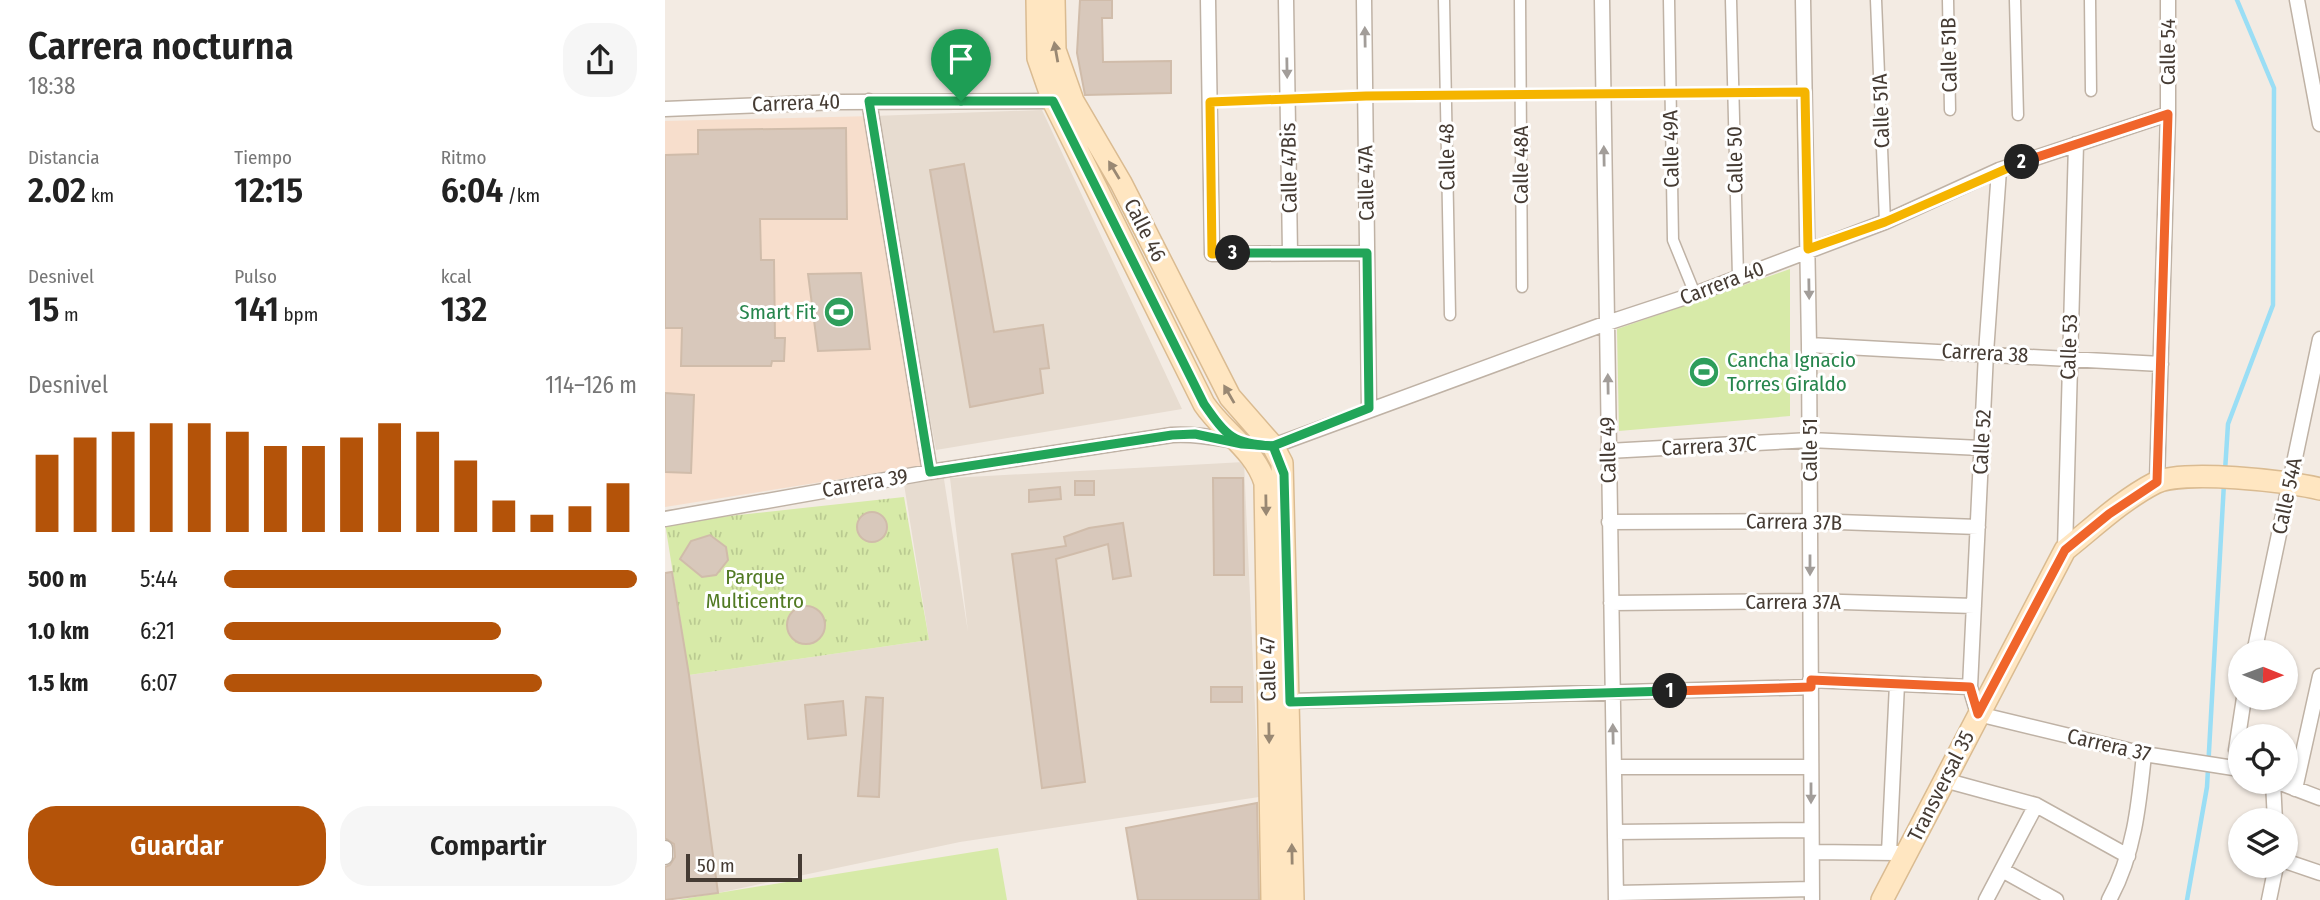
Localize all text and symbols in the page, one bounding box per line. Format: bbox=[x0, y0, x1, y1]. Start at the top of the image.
street label: Calle 51B bbox=[1935, 17, 1963, 93]
street label: Calle 54 bbox=[2155, 19, 2181, 85]
text: Carrera nocturna bbox=[28, 23, 294, 69]
button: share bbox=[563, 23, 637, 97]
one-way arrow bbox=[1359, 26, 1371, 48]
pin bbox=[931, 29, 991, 101]
icon: arrive bbox=[942, 40, 980, 78]
one-way arrow bbox=[1050, 41, 1061, 63]
one-way arrow bbox=[1281, 57, 1293, 79]
text: 18:38 bbox=[28, 72, 75, 100]
street label: Calle 51A bbox=[1867, 73, 1895, 149]
street label: Carrera 40 bbox=[751, 88, 841, 118]
street label: Calle 49A bbox=[1657, 110, 1685, 188]
street label: Calle 47Bis bbox=[1275, 122, 1303, 214]
street label: Calle 48 bbox=[1433, 123, 1461, 191]
street label: Calle 48A bbox=[1508, 126, 1534, 204]
street label: Calle 50 bbox=[1721, 126, 1749, 194]
pin: 2 bbox=[2005, 144, 2039, 180]
street label: Calle 47A bbox=[1352, 145, 1380, 221]
one-way arrow bbox=[1598, 145, 1610, 167]
text: Distancia bbox=[28, 146, 100, 169]
text: Tiempo bbox=[234, 146, 292, 169]
text: Ritmo bbox=[441, 146, 487, 169]
text: 2 bbox=[2017, 150, 2026, 173]
one-way arrow bbox=[1108, 161, 1120, 180]
text: 2.02 bbox=[28, 169, 86, 211]
text: 12:15 bbox=[234, 169, 303, 211]
text: 6:04 bbox=[441, 169, 503, 211]
text: km bbox=[86, 184, 114, 207]
text: /km bbox=[503, 184, 540, 207]
street label: Calle 46 bbox=[1118, 194, 1172, 266]
pin: 3 bbox=[1215, 236, 1251, 270]
text: 3 bbox=[1228, 241, 1237, 264]
street label: Carrera 40 bbox=[1676, 255, 1768, 311]
text: Desnivel bbox=[28, 265, 94, 288]
text: Pulso bbox=[234, 265, 277, 288]
text: kcal bbox=[441, 265, 471, 288]
one-way arrow bbox=[1803, 278, 1814, 300]
text: 15 bbox=[28, 288, 59, 330]
text: 141 bbox=[234, 288, 279, 330]
text: 132 bbox=[441, 288, 487, 330]
sports icon: Smart Fit bbox=[822, 295, 856, 329]
place label: Smart Fit bbox=[739, 299, 816, 325]
text: m bbox=[59, 303, 79, 326]
text: bpm bbox=[279, 303, 318, 326]
street label: Calle 53 bbox=[2055, 314, 2083, 380]
street label: Carrera 38 bbox=[1941, 338, 2029, 368]
place label: Cancha Ignacio Torres Giraldo bbox=[1727, 347, 1856, 397]
sports icon: Cancha Ignacio Torres Giraldo bbox=[1687, 355, 1721, 389]
text: Desnivel bbox=[28, 371, 108, 399]
text: 114–126 m bbox=[545, 371, 637, 399]
one-way arrow bbox=[1602, 373, 1613, 395]
one-way arrow bbox=[1223, 385, 1235, 404]
street label: Calle 52 bbox=[1967, 409, 1997, 475]
street label: Calle 49 bbox=[1594, 416, 1622, 484]
street label: Calle 51 bbox=[1797, 418, 1823, 482]
street label: Carrera 37C bbox=[1661, 431, 1758, 461]
street label: Calle 54A bbox=[2266, 455, 2308, 537]
street label: Carrera 39 bbox=[820, 463, 910, 503]
one-way arrow bbox=[1260, 495, 1272, 517]
street label: Carrera 37B bbox=[1746, 508, 1842, 536]
one-way arrow bbox=[1804, 554, 1816, 576]
park label: Parque Multicentro bbox=[706, 564, 804, 614]
text: 500 m bbox=[28, 565, 87, 593]
text: 5:44 bbox=[140, 565, 178, 593]
street label: Carrera 37A bbox=[1745, 589, 1841, 615]
text: 1.0 km bbox=[28, 617, 89, 645]
text: 6:21 bbox=[140, 617, 175, 645]
street label: Calle 47 bbox=[1254, 636, 1282, 702]
north arrow bbox=[2228, 640, 2298, 710]
map controls bbox=[2228, 640, 2298, 878]
text: 1.5 km bbox=[28, 669, 89, 697]
text: 6:07 bbox=[140, 669, 177, 697]
pin: 1 bbox=[1653, 674, 1688, 708]
text: 1 bbox=[1665, 679, 1674, 702]
one-way arrow bbox=[1263, 722, 1275, 744]
one-way arrow bbox=[1607, 723, 1619, 745]
street label: Carrera 37 bbox=[2065, 723, 2153, 767]
button: locate bbox=[2228, 724, 2298, 794]
street label: Transversal 35 bbox=[1902, 726, 1980, 846]
one-way arrow bbox=[1805, 782, 1817, 804]
button: Guardar bbox=[28, 806, 326, 886]
button: Compartir bbox=[340, 806, 637, 886]
button: layers bbox=[2228, 808, 2298, 878]
one-way arrow bbox=[1286, 842, 1298, 864]
scale bar bbox=[686, 851, 801, 883]
text: 50 m bbox=[697, 854, 735, 877]

